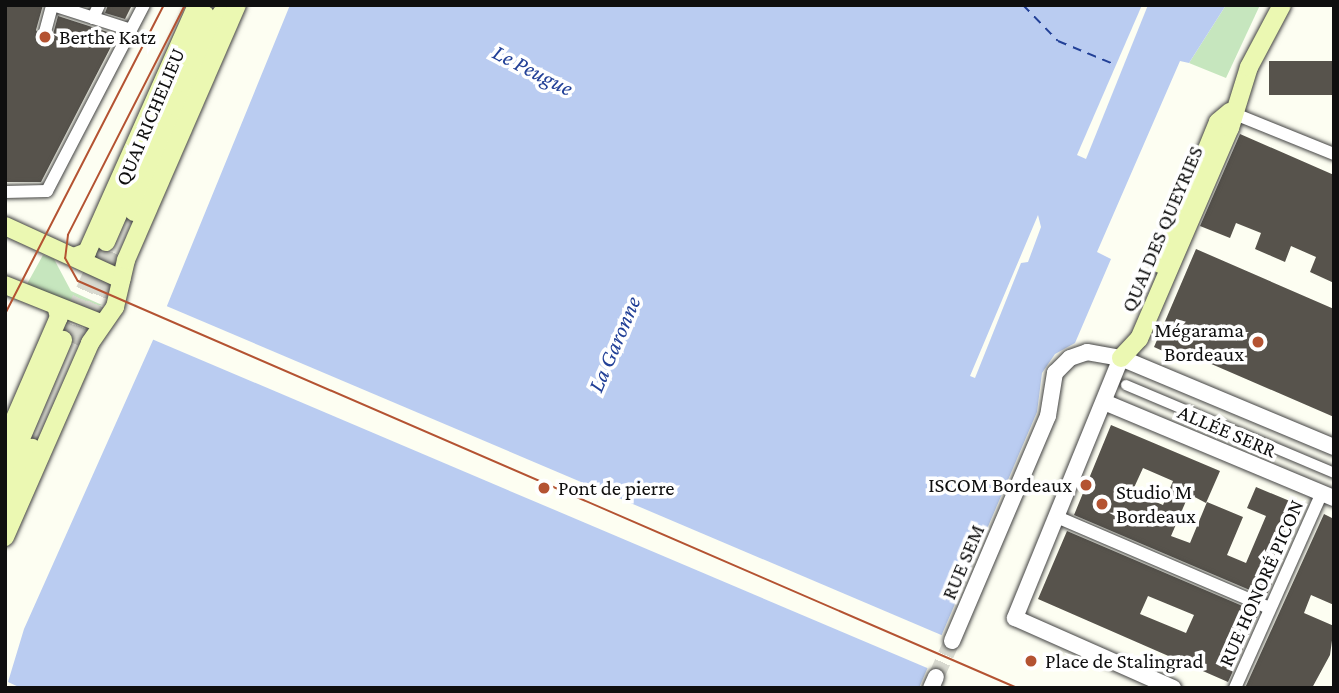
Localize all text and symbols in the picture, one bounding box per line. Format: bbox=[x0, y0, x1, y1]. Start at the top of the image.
place label: Berthe Katz bbox=[59, 24, 156, 50]
marker: Berthe Katz bbox=[37, 29, 53, 45]
water label: Le Peugue bbox=[488, 38, 578, 102]
street label: QUAI RICHELIEU bbox=[110, 44, 190, 190]
street label: QUAI DES QUEYRIES bbox=[1116, 142, 1208, 316]
water label: La Garonne bbox=[581, 292, 647, 396]
place label: Mégarama Bordeaux bbox=[1154, 317, 1244, 367]
marker: Mégarama Bordeaux bbox=[1250, 334, 1266, 350]
street label: ALLÉE SERR bbox=[1174, 399, 1280, 463]
place label: ISCOM Bordeaux bbox=[928, 472, 1072, 498]
place label: Pont de pierre bbox=[558, 475, 674, 501]
marker: ISCOM Bordeaux bbox=[1078, 477, 1094, 493]
place label: Studio M Bordeaux bbox=[1116, 479, 1196, 529]
marker: Pont de pierre bbox=[536, 480, 552, 496]
marker: Studio M Bordeaux bbox=[1094, 496, 1110, 512]
street label: RUE HONORÉ PICON bbox=[1213, 496, 1309, 670]
street label: RUE SEM bbox=[936, 521, 990, 603]
place label: Place de Stalingrad bbox=[1045, 648, 1203, 674]
marker: Place de Stalingrad bbox=[1023, 653, 1039, 669]

